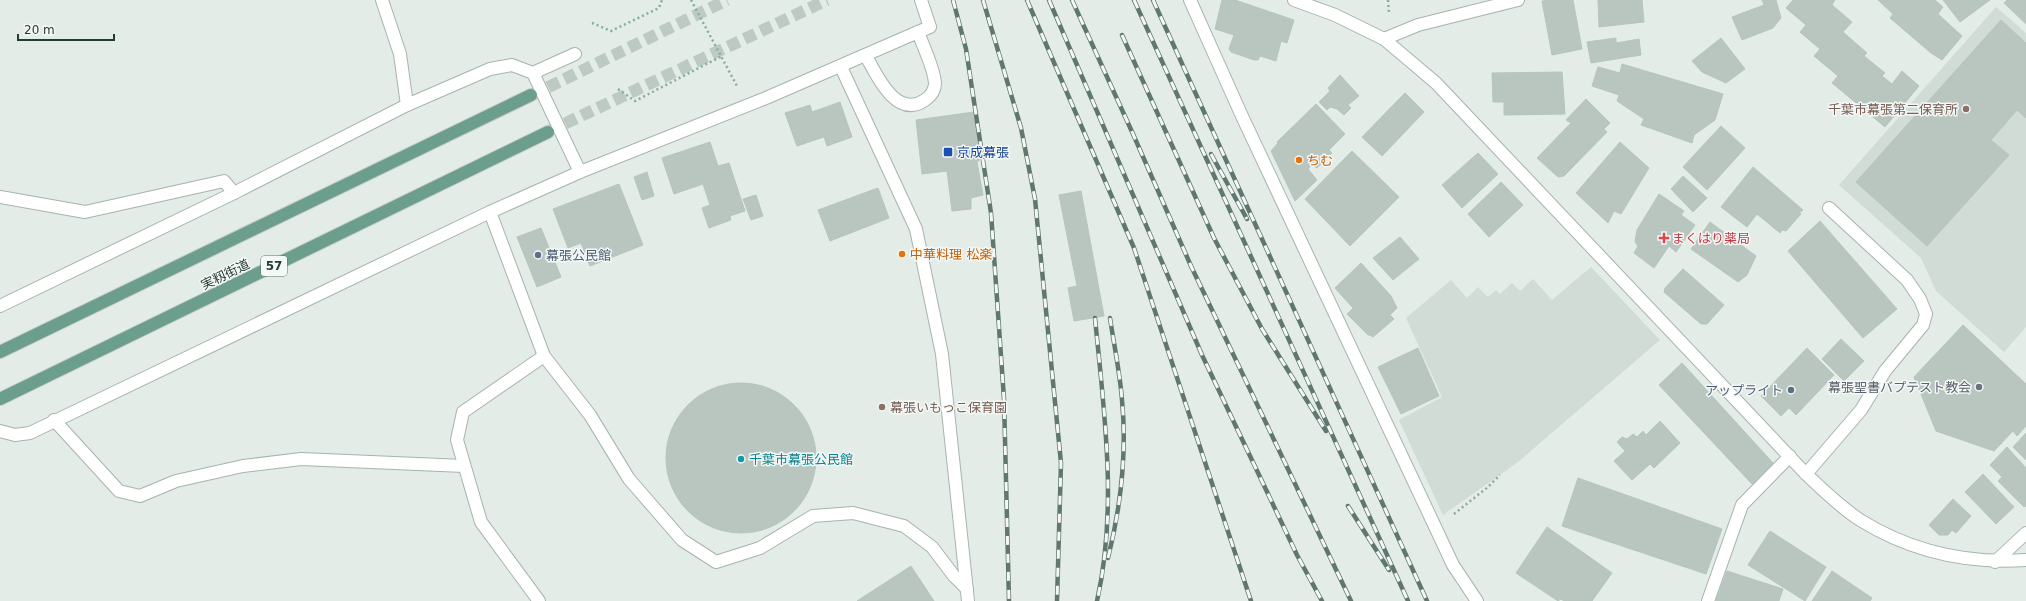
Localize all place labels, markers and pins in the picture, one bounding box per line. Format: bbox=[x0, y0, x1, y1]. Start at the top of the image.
place label: 千葉市幕張第二保育所 bbox=[1828, 102, 1958, 117]
marker: 千葉市幕張第二保育所 bbox=[1961, 104, 1971, 114]
place label: 京成幕張 bbox=[957, 145, 1009, 160]
marker: 京成幕張 bbox=[942, 146, 954, 158]
place label: ちむ bbox=[1307, 153, 1333, 168]
marker: ちむ bbox=[1294, 155, 1304, 165]
place label: まくはり薬局 bbox=[1672, 231, 1750, 246]
marker: まくはり薬局 bbox=[1659, 233, 1669, 243]
place label: 中華料理 松楽 bbox=[910, 247, 992, 262]
place label: 幕張公民館 bbox=[546, 248, 611, 263]
marker: 中華料理 松楽 bbox=[897, 249, 907, 259]
marker: 幕張公民館 bbox=[533, 250, 543, 260]
place label: 幕張聖書バプテスト教会 bbox=[1828, 380, 1971, 395]
marker: 幕張聖書バプテスト教会 bbox=[1974, 382, 1984, 392]
place label: アップライト bbox=[1705, 383, 1783, 398]
marker: アップライト bbox=[1786, 385, 1796, 395]
place label: 幕張いもっこ保育園 bbox=[890, 400, 1007, 415]
marker: 幕張いもっこ保育園 bbox=[877, 402, 887, 412]
place label: 千葉市幕張公民館 bbox=[749, 452, 853, 467]
marker: 千葉市幕張公民館 bbox=[736, 454, 746, 464]

